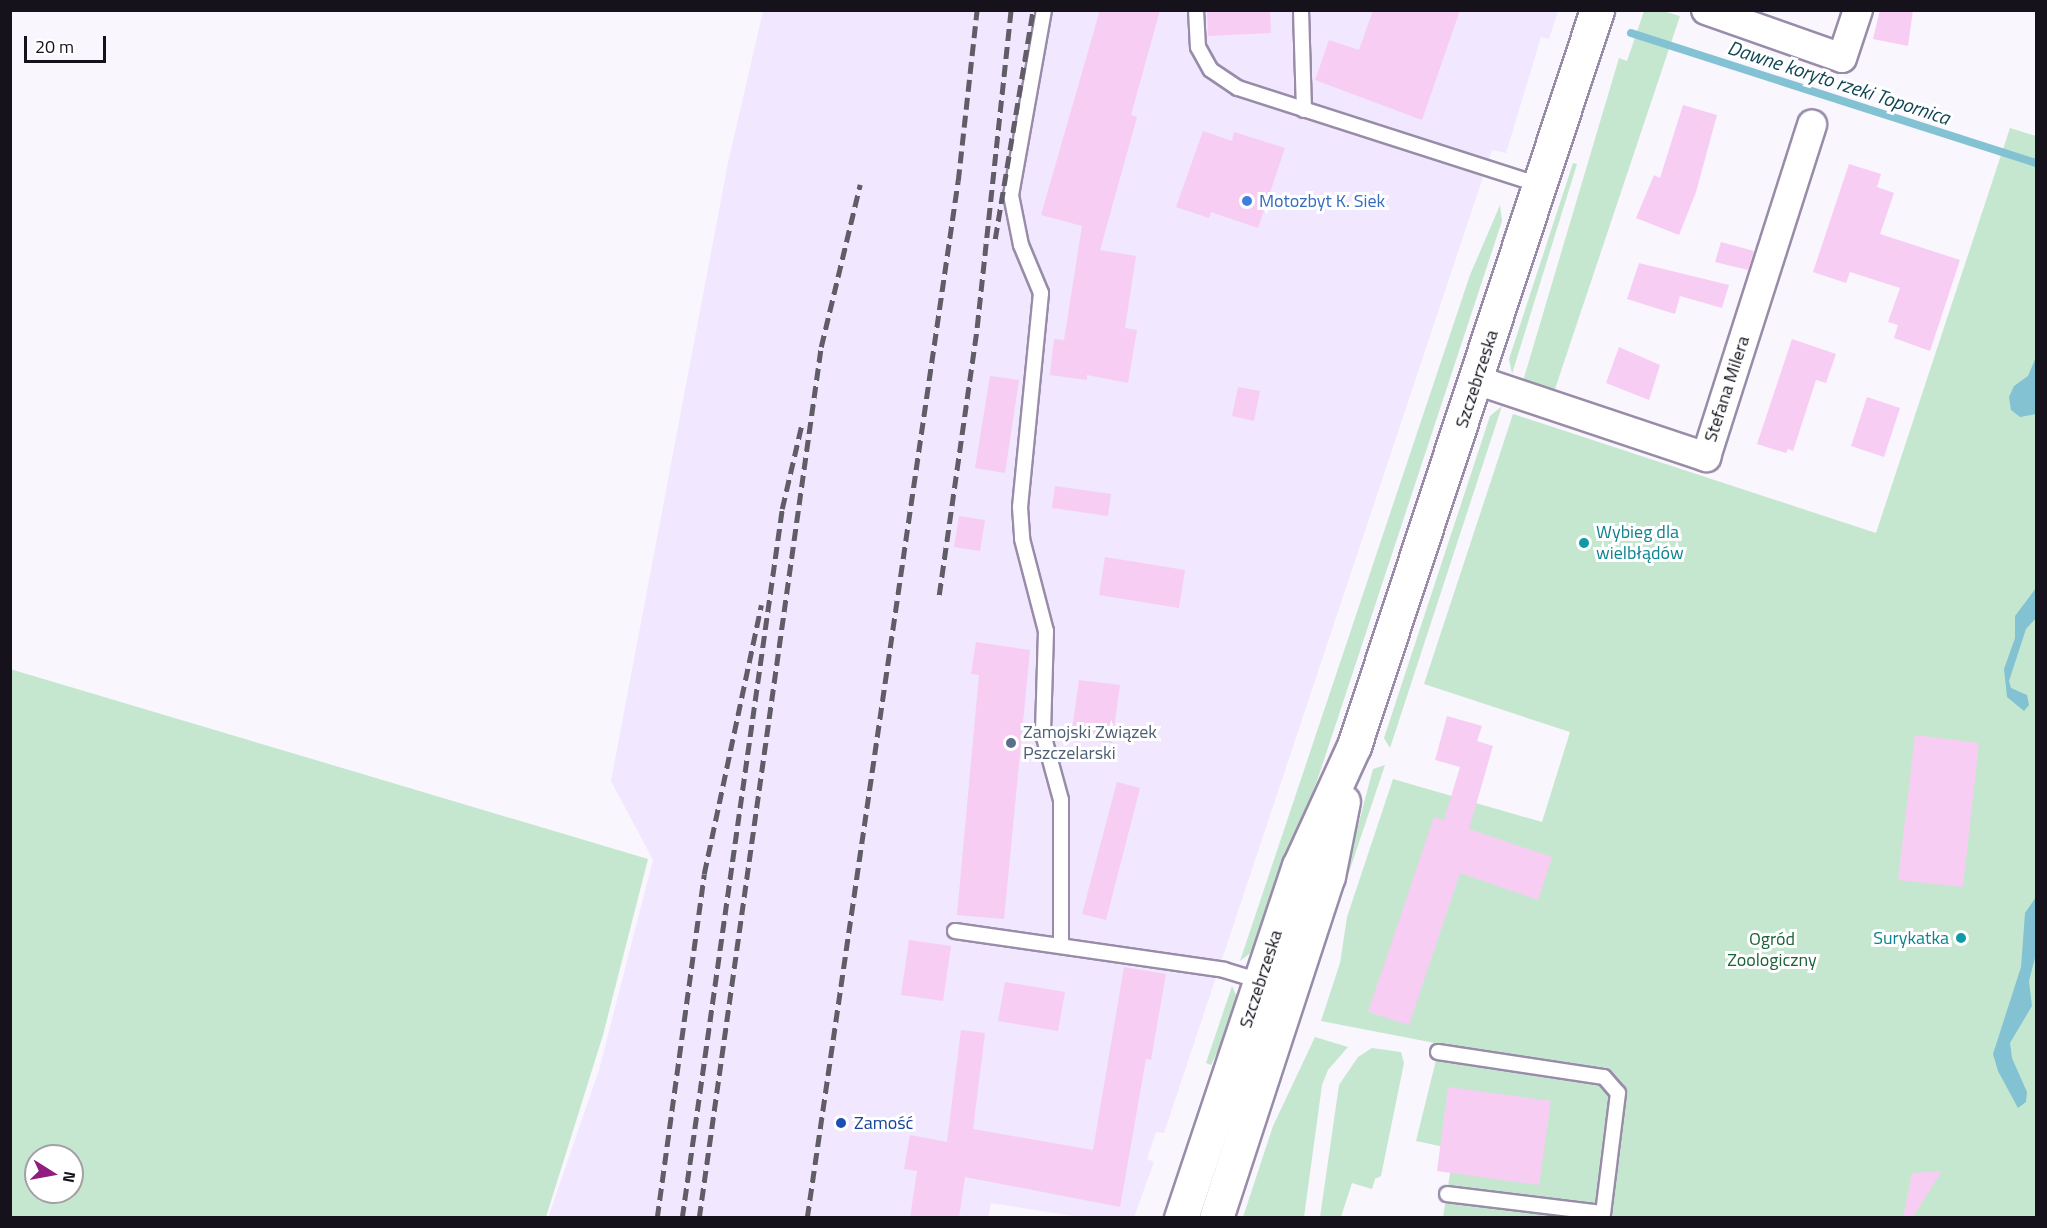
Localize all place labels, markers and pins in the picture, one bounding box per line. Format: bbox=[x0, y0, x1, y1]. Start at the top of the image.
place label: Motozbyt K. Siek bbox=[1259, 190, 1385, 212]
marker: Motozbyt K. Siek bbox=[1240, 194, 1254, 208]
place label: Wybieg dla wielbłądów bbox=[1596, 522, 1684, 564]
marker: Wybieg dla wielbłądów bbox=[1577, 536, 1591, 550]
place label: Zamojski Związek Pszczelarski bbox=[1023, 722, 1157, 764]
marker: Zamojski Związek Pszczelarski bbox=[1004, 736, 1018, 750]
place label: Surykatka bbox=[1873, 927, 1949, 949]
marker: Surykatka bbox=[1954, 931, 1968, 945]
place label: Zamość bbox=[854, 1112, 913, 1134]
marker: Zamość bbox=[832, 1114, 850, 1132]

